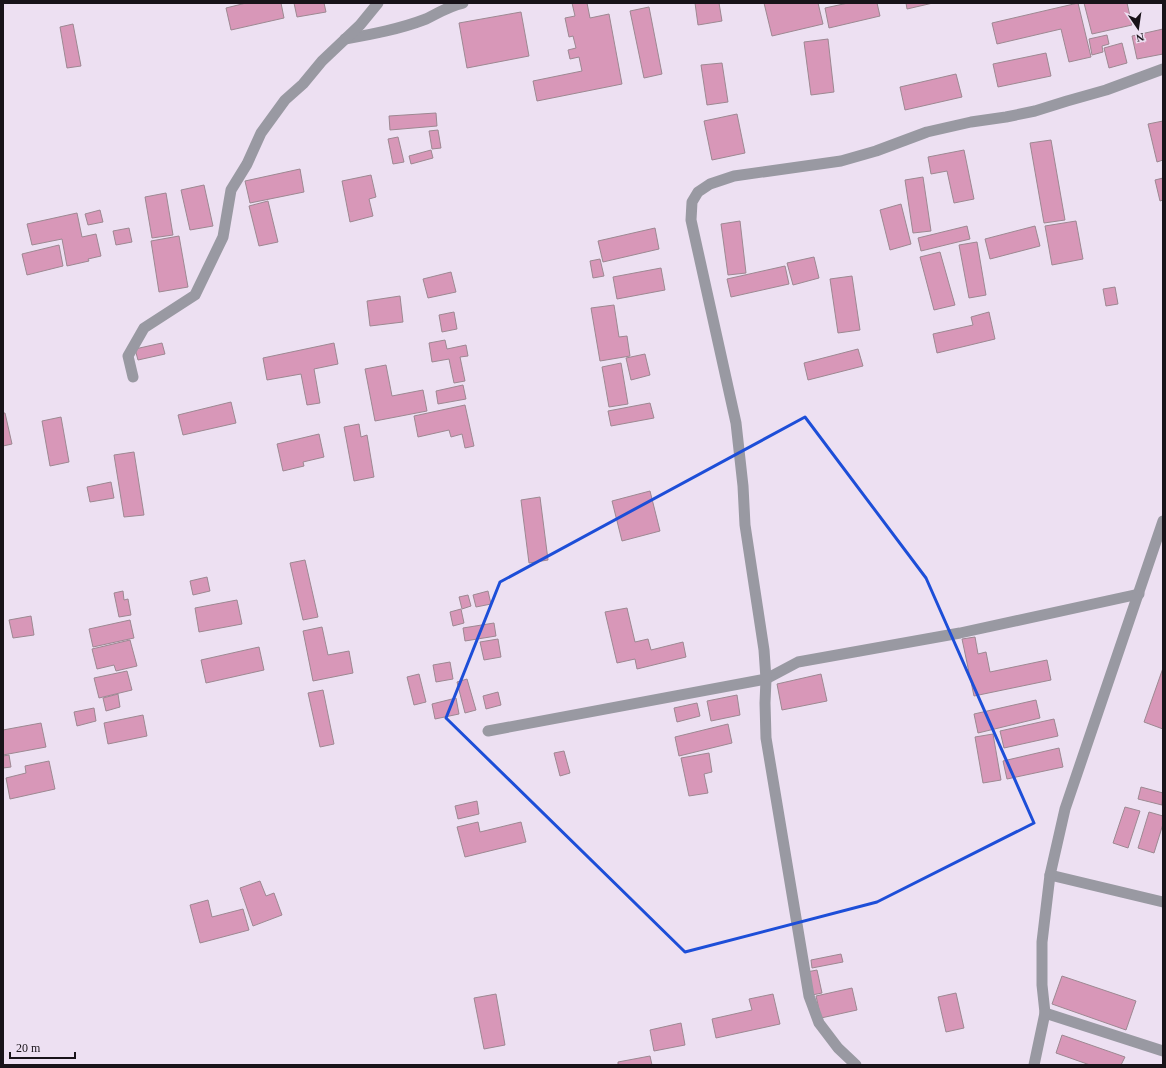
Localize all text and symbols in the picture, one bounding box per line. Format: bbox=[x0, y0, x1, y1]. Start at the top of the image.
north arrow bbox=[1118, 8, 1158, 48]
text: N bbox=[1135, 31, 1145, 44]
scale bar bbox=[10, 1034, 75, 1060]
text: 20 m bbox=[16, 1041, 41, 1055]

